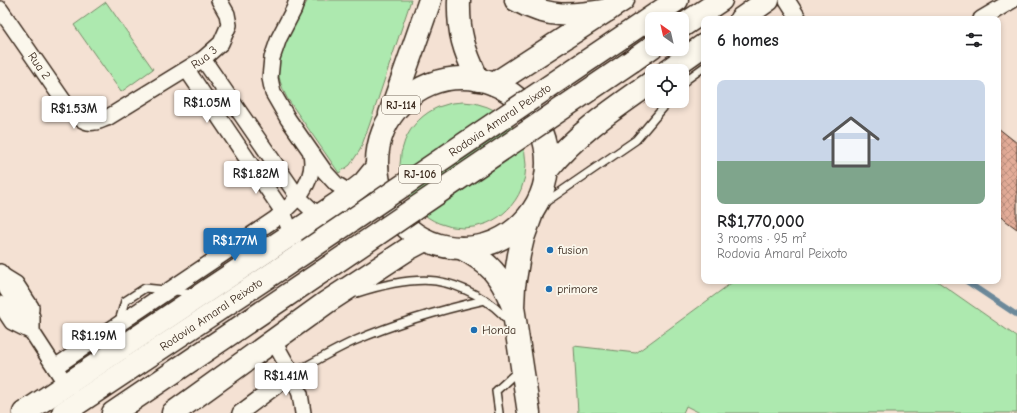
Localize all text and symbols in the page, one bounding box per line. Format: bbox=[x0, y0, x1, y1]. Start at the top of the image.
north arrow bbox=[645, 12, 689, 56]
map controls bbox=[645, 12, 689, 108]
icon: filters bbox=[963, 29, 985, 51]
text: 6 homes bbox=[717, 31, 779, 50]
street label: Rua 3 bbox=[188, 43, 220, 72]
street label: Rua 2 bbox=[25, 49, 54, 82]
button: locate bbox=[645, 64, 689, 108]
street label: Rodovia Amaral Peixoto bbox=[446, 81, 554, 159]
pin: R$1.05M bbox=[170, 90, 244, 124]
text: R$1.05M bbox=[183, 95, 231, 110]
pin: R$1.53M bbox=[37, 96, 111, 130]
road number: RJ-114 bbox=[382, 96, 420, 114]
text: R$1.53M bbox=[51, 101, 97, 116]
icon: home bbox=[815, 106, 887, 178]
pin: R$1.82M bbox=[219, 161, 293, 195]
road number: RJ-106 bbox=[399, 165, 441, 183]
text: R$1.82M bbox=[233, 166, 279, 181]
text: R$1,770,000 bbox=[717, 212, 805, 231]
pin: R$1.77M bbox=[198, 228, 272, 262]
text: 3 rooms · 95 m² bbox=[717, 231, 806, 246]
text: R$1.77M bbox=[212, 233, 258, 248]
place label: fusion bbox=[557, 243, 588, 257]
marker: fusion bbox=[545, 245, 555, 255]
text: Rodovia Amaral Peixoto bbox=[717, 246, 847, 261]
street label: Rodovia Amaral Peixoto bbox=[157, 275, 265, 354]
place label: primore bbox=[557, 282, 598, 296]
marker: primore bbox=[544, 284, 554, 294]
pin: R$1.19M bbox=[57, 323, 131, 357]
place label: Honda bbox=[482, 323, 516, 337]
marker: Honda bbox=[469, 325, 479, 335]
text: R$1.19M bbox=[71, 328, 117, 343]
pin: R$1.41M bbox=[249, 363, 323, 397]
text: R$1.41M bbox=[264, 368, 308, 383]

